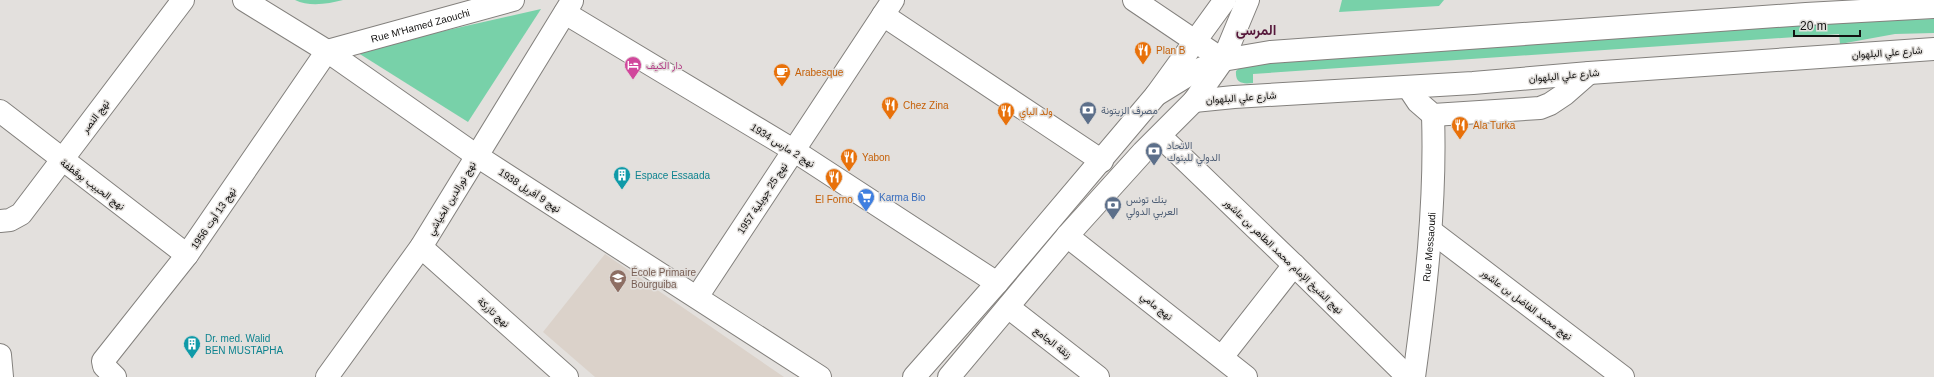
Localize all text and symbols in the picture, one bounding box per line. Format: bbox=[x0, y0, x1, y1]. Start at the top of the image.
street label: Rue M'Hamed Zaouchi bbox=[370, 7, 471, 45]
scale bar bbox=[1794, 12, 1860, 38]
text: 20 m bbox=[1800, 19, 1827, 33]
district label: المرسى bbox=[1236, 22, 1276, 39]
restaurant icon: Plan B bbox=[1133, 40, 1153, 65]
place label: Plan B bbox=[1156, 45, 1186, 56]
street label: شارع علي البلهوان bbox=[1851, 45, 1923, 63]
hotel icon: دار الكيف bbox=[623, 55, 643, 80]
place label: دار الكيف bbox=[646, 60, 683, 72]
cafe icon: Arabesque bbox=[772, 62, 792, 87]
place label: Arabesque bbox=[795, 67, 844, 78]
street label: شارع علي البلهوان bbox=[1528, 67, 1600, 87]
street label: شارع علي البلهوان bbox=[1205, 90, 1277, 108]
restaurant icon: Chez Zina bbox=[880, 95, 900, 120]
street label: نهج النصر bbox=[79, 97, 112, 136]
place label: Chez Zina bbox=[903, 100, 949, 111]
bank icon: مصرف الزيتونة bbox=[1078, 100, 1098, 125]
restaurant icon: ولد الباي bbox=[996, 101, 1016, 126]
place label: مصرف الزيتونة bbox=[1101, 105, 1158, 117]
place label: ولد الباي bbox=[1019, 106, 1053, 120]
restaurant icon: Ala Turka bbox=[1450, 115, 1470, 140]
place label: Ala Turka bbox=[1473, 120, 1516, 131]
street label: نهج 2 مارس 1934 bbox=[748, 121, 817, 170]
place label: الاتحاد الدولي للبنوك bbox=[1167, 140, 1220, 166]
bank icon: الاتحاد الدولي للبنوك bbox=[1144, 141, 1164, 166]
restaurant icon: Yabon bbox=[839, 147, 859, 172]
place label: Yabon bbox=[862, 152, 890, 163]
street label: نهج الحبيب بوقطفة bbox=[58, 157, 127, 213]
street label: نهج نورالدين الخياشي bbox=[425, 159, 480, 239]
street label: نهج 25 جويلية 1957 bbox=[735, 160, 790, 236]
building icon: Espace Essaada bbox=[612, 165, 632, 190]
street label: نهج 9 أفريل 1938 bbox=[496, 166, 563, 215]
restaurant icon: El Forno bbox=[824, 167, 844, 192]
place label: Espace Essaada bbox=[635, 170, 710, 181]
street label: نهج 13 أوت 1956 bbox=[189, 185, 239, 252]
supermarket icon: Karma Bio bbox=[856, 187, 876, 212]
place label: Karma Bio bbox=[879, 192, 926, 203]
place label: El Forno bbox=[815, 194, 853, 205]
place label: بنك تونس العربي الدولي bbox=[1126, 194, 1178, 220]
bank icon: بنك تونس العربي الدولي bbox=[1103, 195, 1123, 220]
street label: نهج الشيخ الإمام محمد الطاهر بن عاشور bbox=[1221, 196, 1345, 317]
street label: Rue Messaoudi bbox=[1421, 212, 1438, 282]
place label: École Primaire Bourguiba bbox=[631, 266, 696, 290]
street label: نهج محمد الفاضل بن عاشور bbox=[1478, 266, 1574, 343]
school or university icon: École Primaire Bourguiba bbox=[608, 268, 628, 293]
street label: نهج مامي bbox=[1137, 291, 1175, 325]
street label: نهج تازركة bbox=[475, 295, 512, 330]
street label: زنقة الجامع bbox=[1031, 324, 1074, 361]
place label: Dr. med. Walid BEN MUSTAPHA bbox=[205, 333, 283, 356]
building icon: Dr. med. Walid BEN MUSTAPHA bbox=[182, 334, 202, 359]

